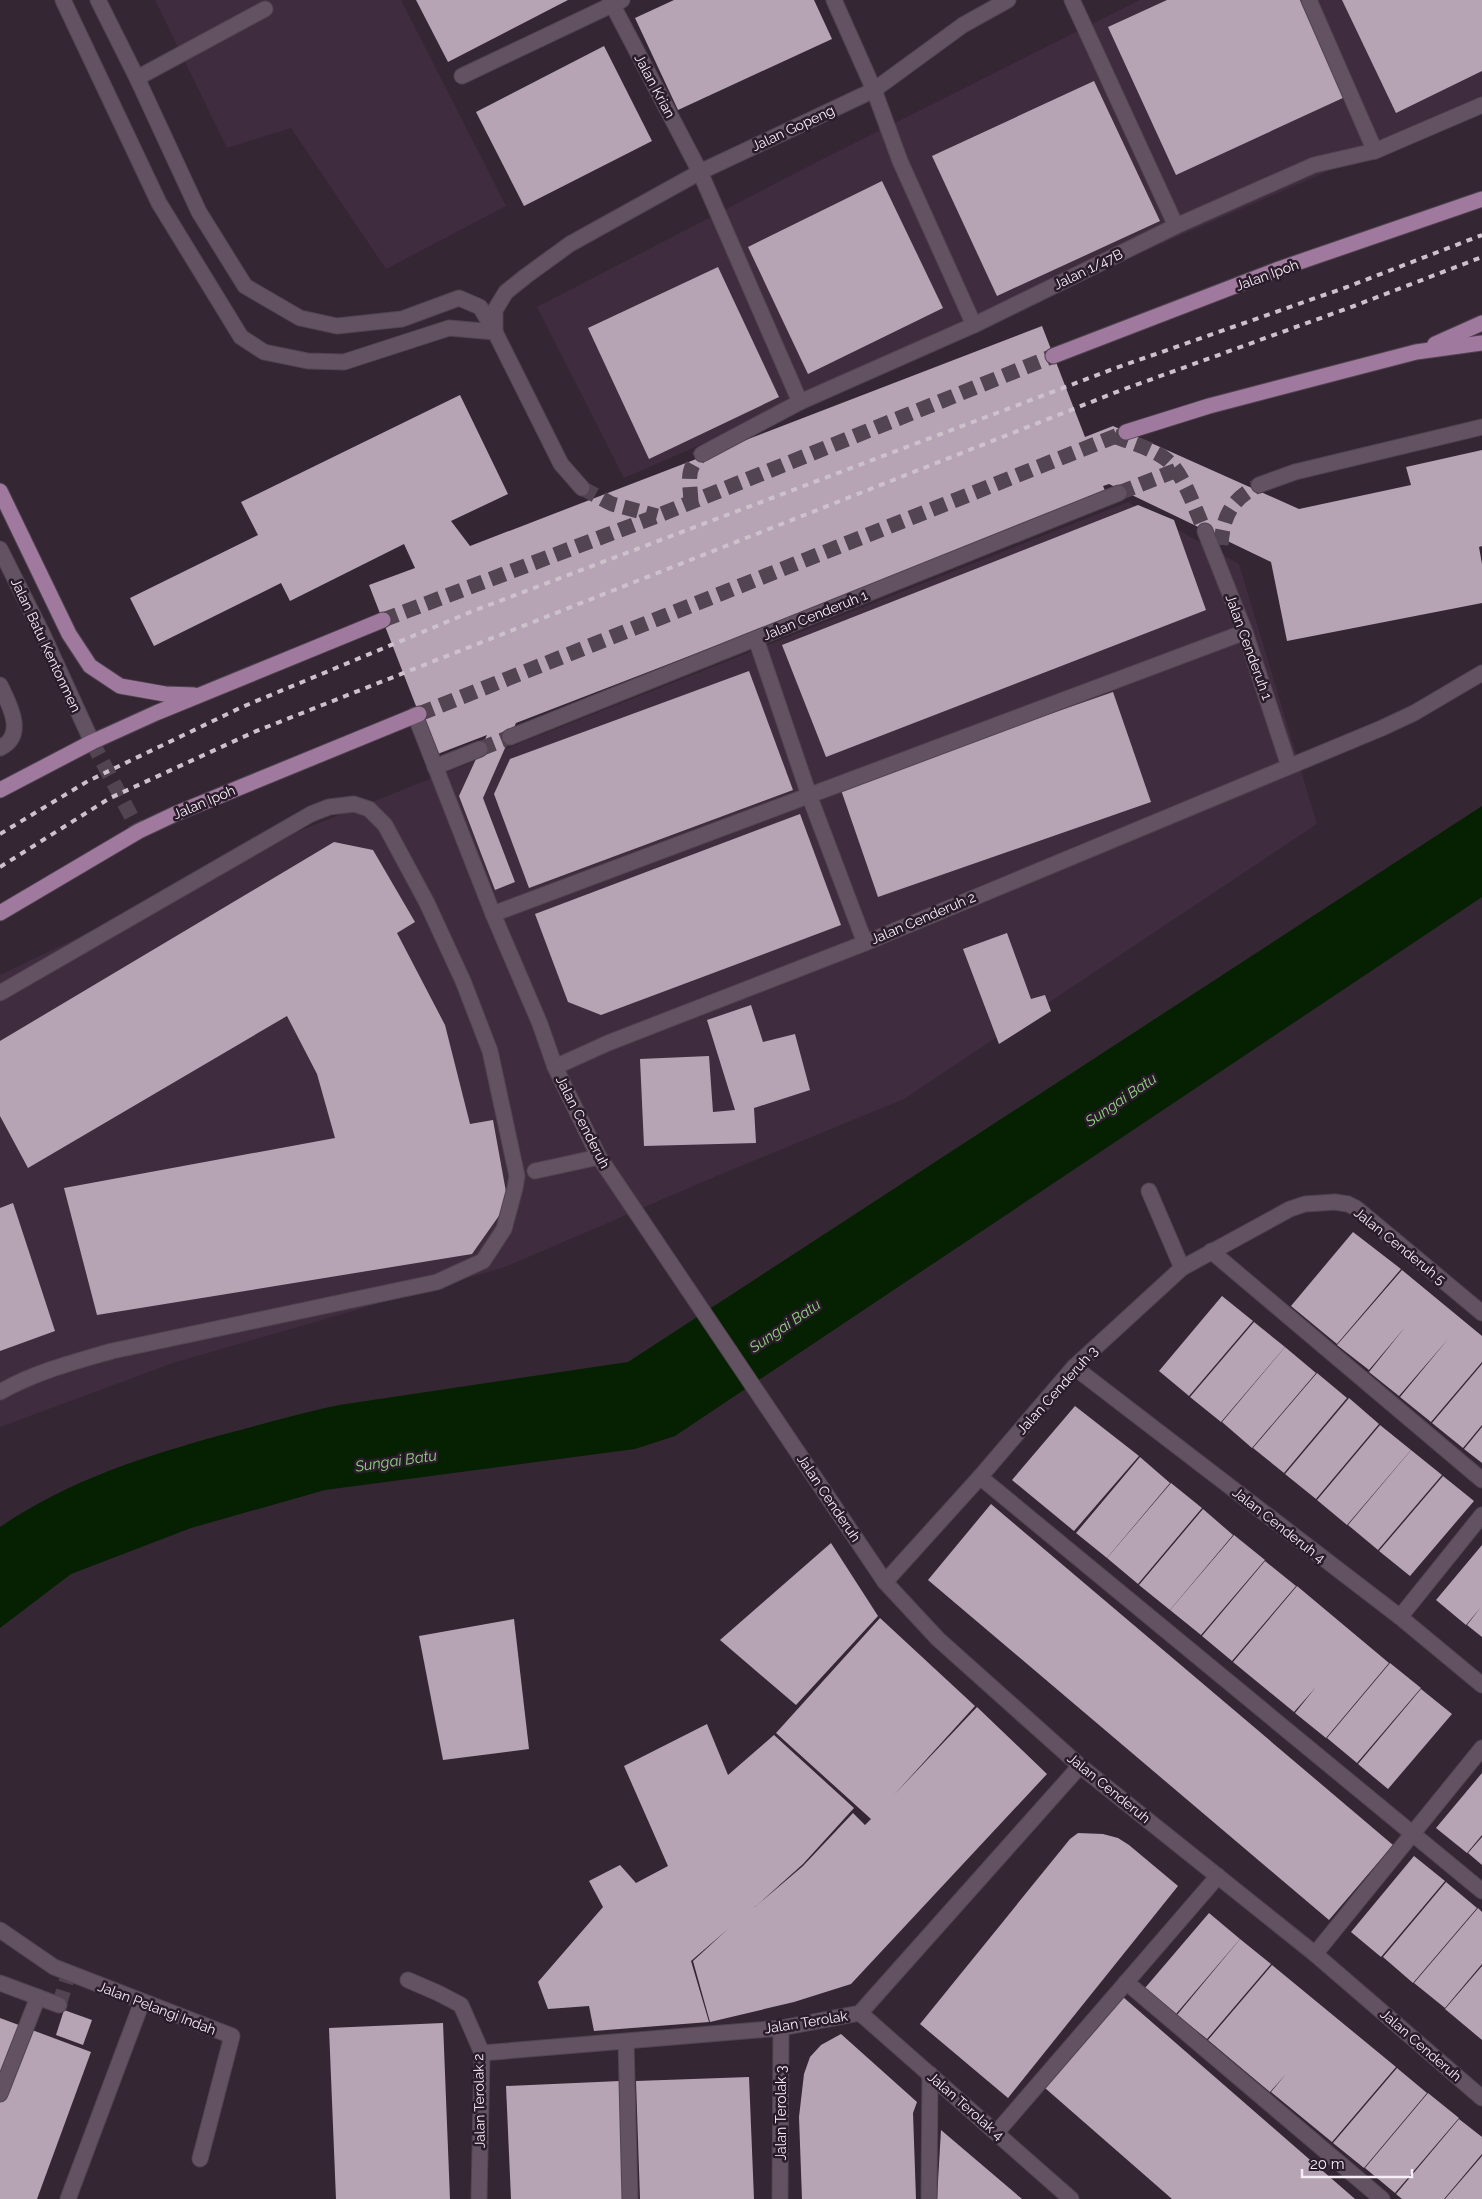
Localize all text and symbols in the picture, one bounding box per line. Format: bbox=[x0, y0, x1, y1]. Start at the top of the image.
street label: Jalan Krian bbox=[631, 51, 679, 121]
street label: Jalan Gopeng bbox=[749, 102, 837, 154]
street label: Jalan 1/47B bbox=[1051, 245, 1125, 293]
street label: Jalan Ipoh bbox=[1233, 256, 1301, 294]
street label: Jalan Batu Kentonmen bbox=[8, 575, 84, 715]
street label: Jalan Cenderuh 1 bbox=[760, 587, 870, 643]
street label: Jalan Cenderuh 1 bbox=[1222, 592, 1276, 702]
street label: Jalan Ipoh bbox=[170, 782, 238, 822]
street label: Jalan Cenderuh 2 bbox=[868, 889, 978, 947]
water label: Sungai Batu bbox=[1081, 1069, 1161, 1131]
street label: Jalan Cenderuh bbox=[553, 1073, 613, 1171]
street label: Jalan Cenderuh 5 bbox=[1351, 1204, 1449, 1288]
water label: Sungai Batu bbox=[745, 1295, 825, 1357]
street label: Jalan Cenderuh 3 bbox=[1013, 1343, 1101, 1437]
water label: Sungai Batu bbox=[353, 1446, 438, 1476]
street label: Jalan Cenderuh bbox=[794, 1451, 864, 1545]
street label: Jalan Cenderuh 4 bbox=[1230, 1484, 1329, 1566]
street label: Jalan Cenderuh bbox=[1064, 1750, 1154, 1826]
street label: Jalan Pelangi Indah bbox=[96, 1978, 218, 2038]
street label: Jalan Cenderuh bbox=[1377, 2006, 1465, 2084]
street label: Jalan Terolak bbox=[763, 2007, 849, 2036]
street label: Jalan Terolak 2 bbox=[470, 2053, 488, 2149]
street label: Jalan Terolak 3 bbox=[773, 2065, 789, 2161]
street label: Jalan Terolak 4 bbox=[925, 2069, 1007, 2144]
scale bar bbox=[1302, 2146, 1412, 2178]
text: 20 m bbox=[1310, 2155, 1345, 2173]

